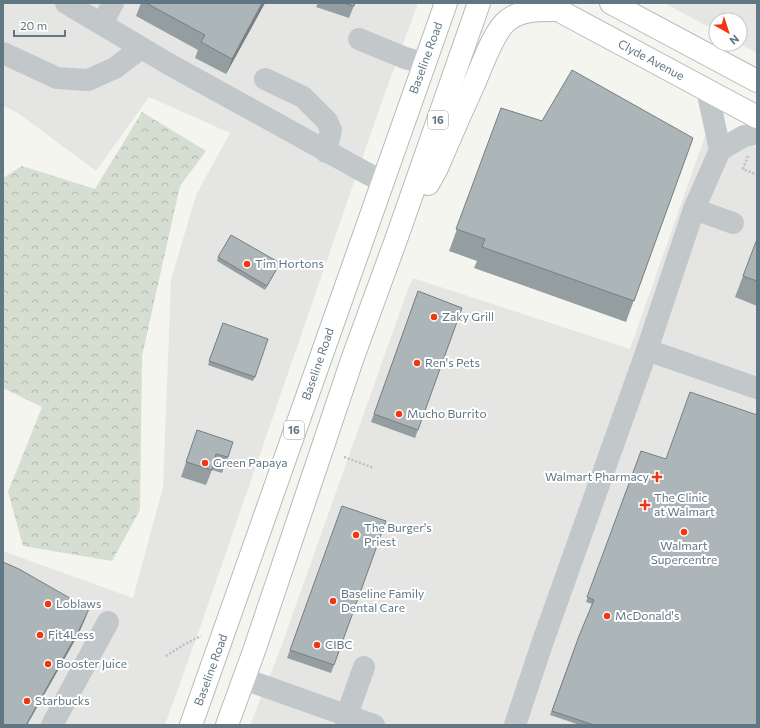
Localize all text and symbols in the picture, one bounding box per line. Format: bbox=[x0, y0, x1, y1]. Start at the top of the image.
scale bar bbox=[14, 12, 65, 38]
north arrow bbox=[708, 12, 748, 52]
text: 20 m bbox=[20, 18, 47, 32]
street label: Baseline Road bbox=[406, 20, 445, 96]
text: N bbox=[727, 33, 742, 48]
street label: Clyde Avenue bbox=[616, 36, 687, 82]
road number: 16 bbox=[428, 111, 448, 129]
place label: Tim Hortons bbox=[255, 256, 324, 270]
marker: Tim Hortons bbox=[242, 259, 252, 269]
place label: Zaky Grill bbox=[442, 309, 494, 323]
marker: Zaky Grill bbox=[429, 312, 439, 322]
street label: Baseline Road bbox=[298, 326, 336, 402]
place label: Ren's Pets bbox=[425, 355, 480, 369]
marker: Ren's Pets bbox=[412, 358, 422, 368]
place label: Mucho Burrito bbox=[407, 406, 487, 420]
marker: Mucho Burrito bbox=[394, 409, 404, 419]
road number: 16 bbox=[284, 421, 304, 439]
place label: Green Papaya bbox=[213, 455, 288, 469]
marker: Green Papaya bbox=[200, 458, 210, 468]
place label: Walmart Pharmacy bbox=[545, 469, 649, 483]
marker: Walmart Pharmacy bbox=[652, 472, 662, 482]
place label: The Clinic at Walmart bbox=[654, 490, 715, 518]
marker: The Clinic at Walmart bbox=[639, 499, 651, 511]
place label: The Burger's Priest bbox=[364, 520, 432, 548]
marker: Walmart Supercentre bbox=[679, 527, 689, 537]
marker: The Burger's Priest bbox=[351, 530, 361, 540]
place label: Walmart Supercentre bbox=[651, 538, 717, 566]
place label: Baseline Family Dental Care bbox=[341, 586, 424, 614]
place label: Loblaws bbox=[56, 596, 101, 610]
marker: Baseline Family Dental Care bbox=[328, 596, 338, 606]
marker: Loblaws bbox=[43, 599, 53, 609]
place label: McDonald's bbox=[615, 608, 679, 622]
marker: McDonald's bbox=[602, 611, 612, 621]
place label: Fit4Less bbox=[48, 627, 94, 641]
marker: Fit4Less bbox=[35, 630, 45, 640]
street label: Baseline Road bbox=[191, 632, 230, 708]
place label: CIBC bbox=[325, 637, 353, 651]
marker: CIBC bbox=[312, 640, 322, 650]
place label: Booster Juice bbox=[56, 656, 127, 671]
marker: Booster Juice bbox=[43, 659, 53, 669]
place label: Starbucks bbox=[35, 693, 90, 707]
marker: Starbucks bbox=[22, 696, 32, 706]

